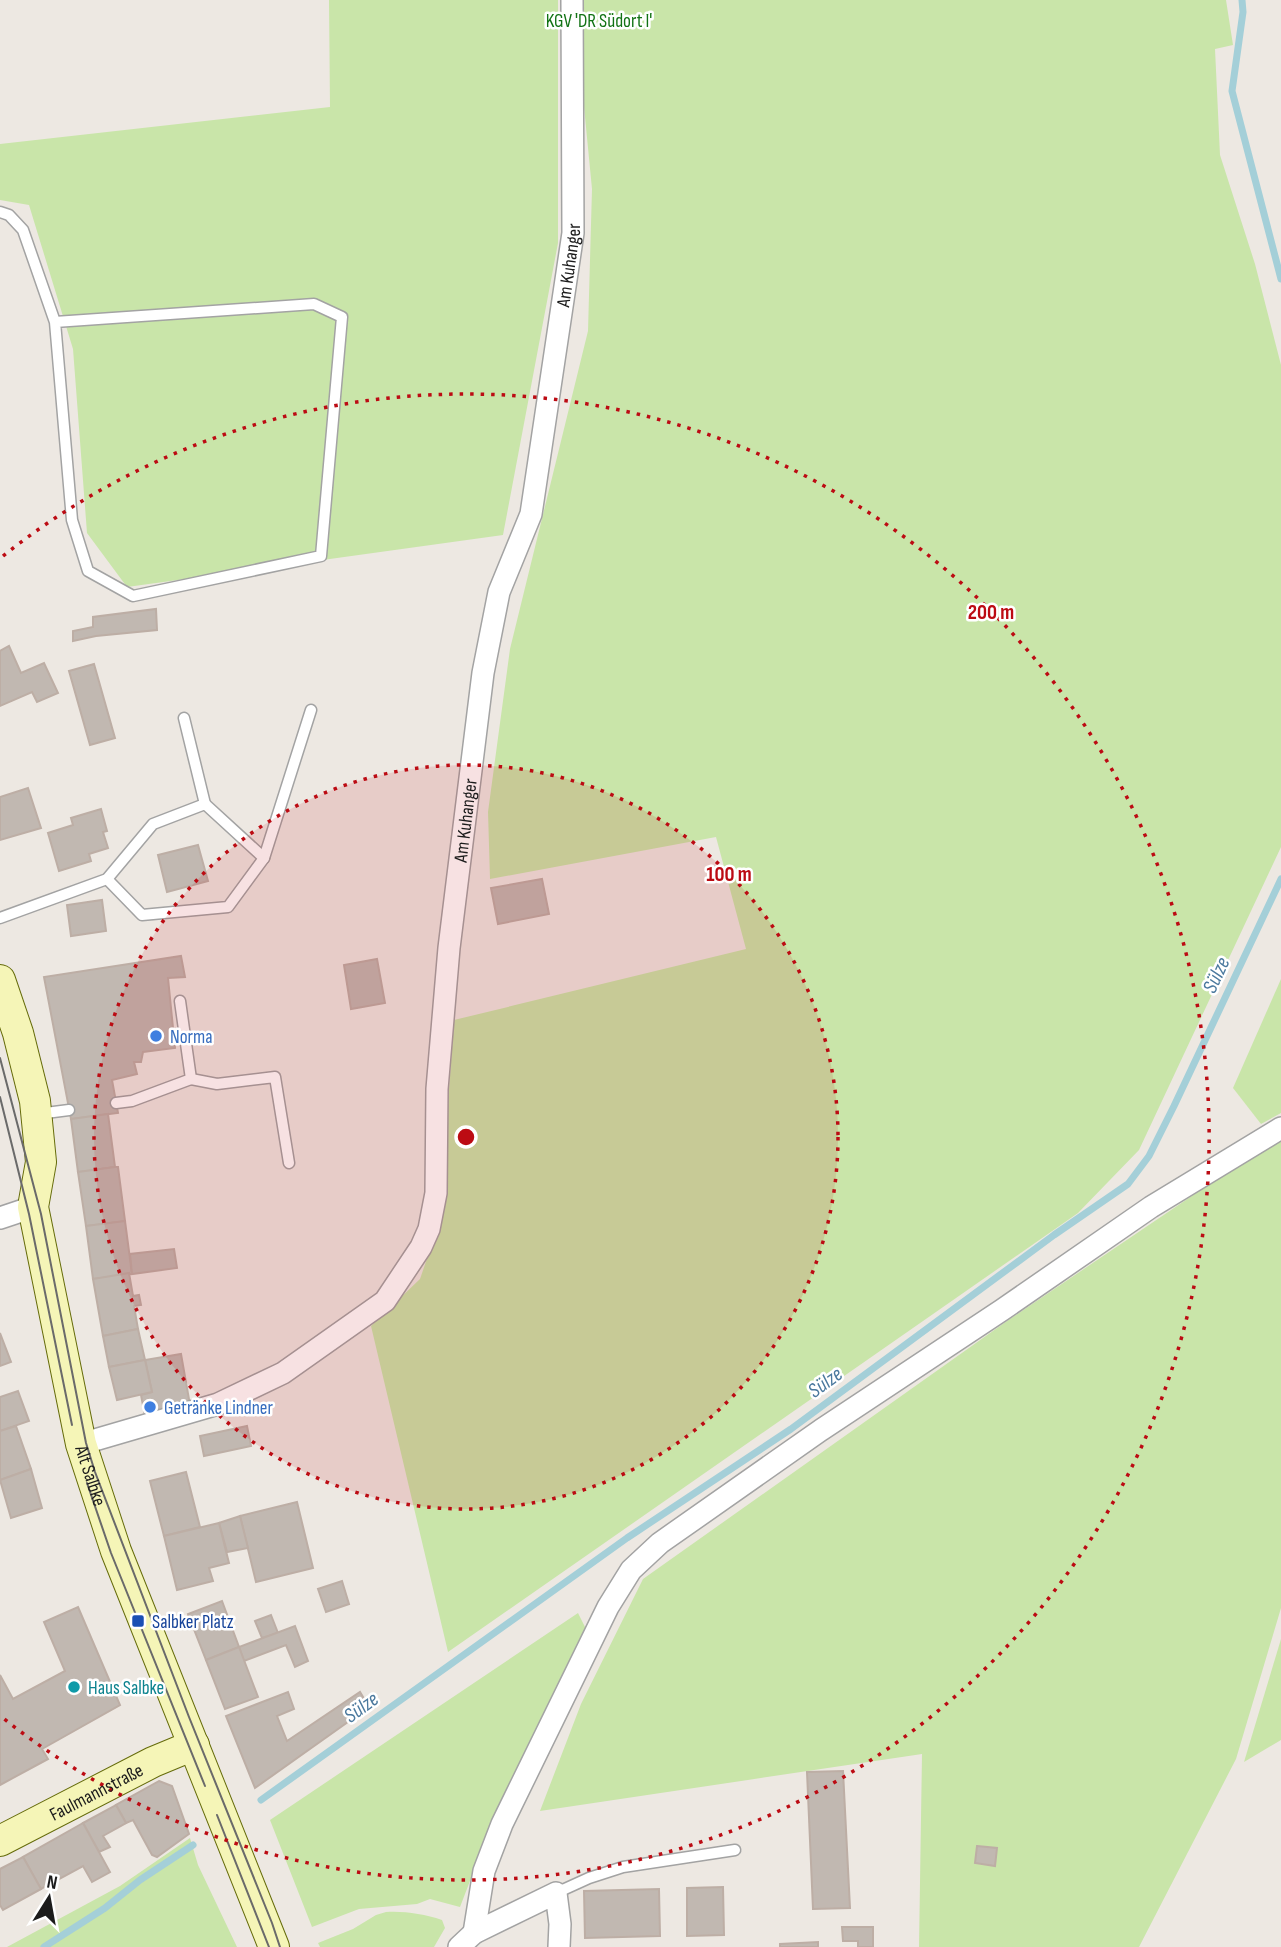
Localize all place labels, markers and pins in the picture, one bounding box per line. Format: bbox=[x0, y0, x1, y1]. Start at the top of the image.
place label: Norma bbox=[170, 1026, 213, 1049]
marker: Norma bbox=[148, 1028, 164, 1044]
centre of rings bbox=[454, 1125, 478, 1149]
place label: Getränke Lindner bbox=[164, 1397, 273, 1420]
marker: Getränke Lindner bbox=[142, 1399, 158, 1415]
place label: Salbker Platz bbox=[152, 1611, 234, 1634]
marker: Salbker Platz bbox=[130, 1613, 146, 1629]
place label: Haus Salbke bbox=[88, 1677, 164, 1700]
marker: Haus Salbke bbox=[66, 1679, 82, 1695]

